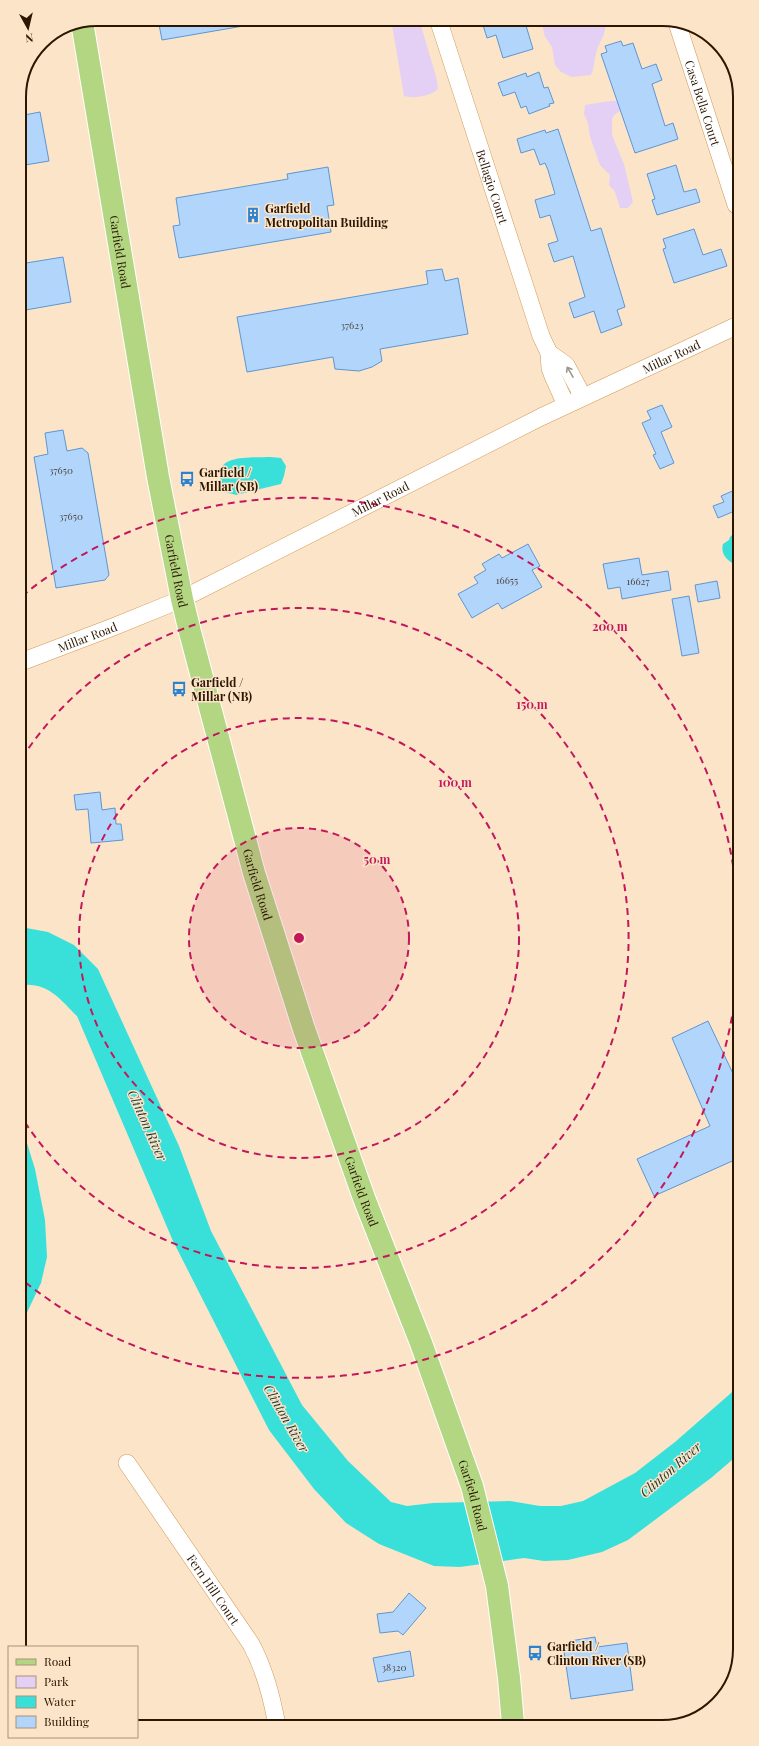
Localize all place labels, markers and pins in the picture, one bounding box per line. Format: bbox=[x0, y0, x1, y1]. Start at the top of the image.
place label: Garfield Metropolitan Building bbox=[265, 200, 388, 230]
building icon: Garfield Metropolitan Building bbox=[244, 206, 262, 224]
place label: Garfield / Millar (SB) bbox=[199, 464, 258, 494]
bus stop icon: Garfield / Millar (SB) bbox=[178, 470, 196, 488]
place label: Garfield / Millar (NB) bbox=[191, 674, 252, 704]
bus stop icon: Garfield / Millar (NB) bbox=[170, 680, 188, 698]
centre of rings bbox=[292, 931, 306, 945]
place label: Garfield / Clinton River (SB) bbox=[547, 1638, 646, 1668]
bus stop icon: Garfield / Clinton River (SB) bbox=[526, 1644, 544, 1662]

